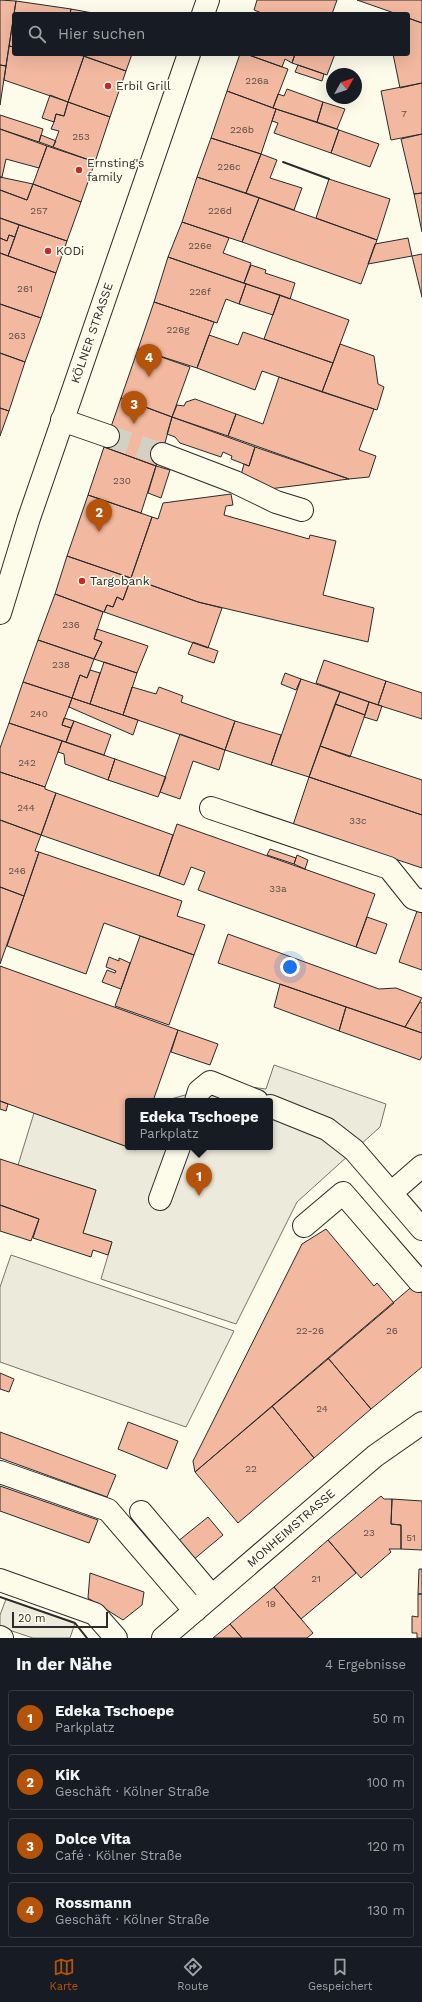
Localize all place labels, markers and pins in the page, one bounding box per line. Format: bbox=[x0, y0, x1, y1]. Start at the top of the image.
place label: Erbil Grill bbox=[116, 79, 171, 93]
marker: Erbil Grill bbox=[103, 81, 113, 91]
place label: Ernsting's family bbox=[87, 156, 144, 184]
marker: Ernsting's family bbox=[74, 165, 84, 175]
place label: KODi bbox=[56, 244, 84, 258]
marker: KODi bbox=[43, 246, 53, 256]
pin: 4 bbox=[136, 344, 162, 377]
pin: 3 bbox=[121, 391, 147, 424]
pin: 2 bbox=[86, 499, 112, 532]
place label: Targobank bbox=[90, 574, 150, 588]
marker: Targobank bbox=[77, 576, 87, 586]
pin: 1 bbox=[186, 1163, 212, 1196]

